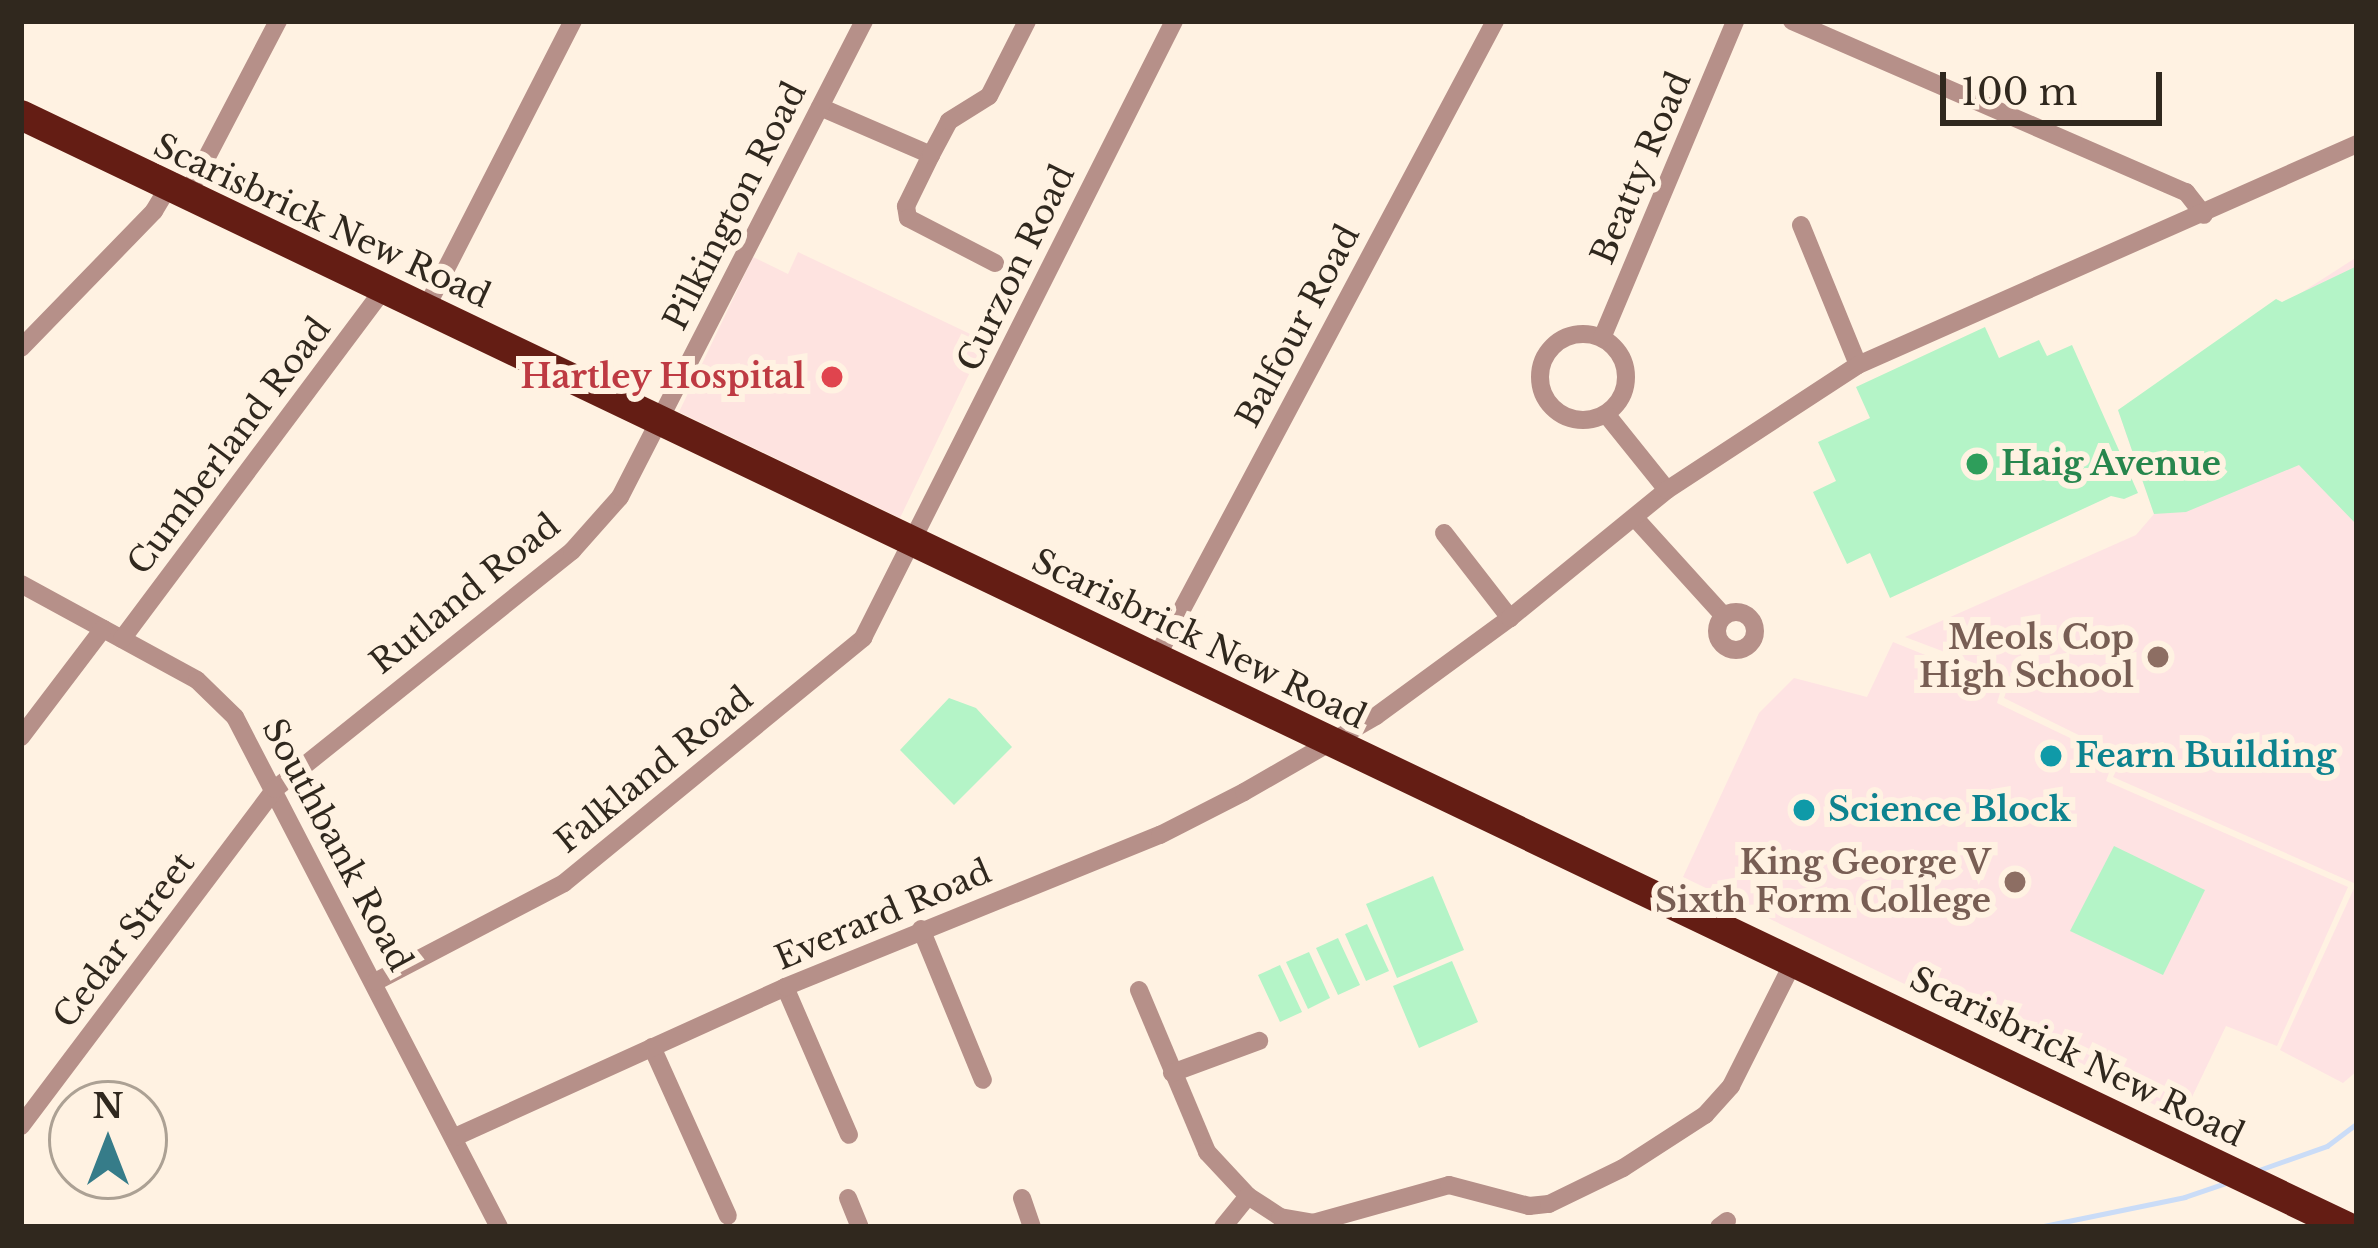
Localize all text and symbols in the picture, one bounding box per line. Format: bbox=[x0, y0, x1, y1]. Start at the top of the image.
scale bar bbox=[1946, 48, 2168, 122]
street label: Beatty Road bbox=[1583, 66, 1699, 270]
text: 100 m bbox=[1961, 70, 2077, 115]
street label: Pilkington Road bbox=[655, 75, 815, 337]
street label: Scarisbrick New Road bbox=[147, 125, 497, 317]
street label: Curzon Road bbox=[949, 159, 1083, 377]
street label: Balfour Road bbox=[1228, 218, 1368, 434]
street label: Cumberland Road bbox=[119, 310, 339, 582]
place label: Hartley Hospital bbox=[519, 357, 805, 397]
marker: Hartley Hospital bbox=[816, 361, 848, 393]
place label: Haig Avenue bbox=[2001, 444, 2223, 484]
marker: Haig Avenue bbox=[1964, 451, 1990, 477]
street label: Rutland Road bbox=[362, 506, 568, 682]
street label: Scarisbrick New Road bbox=[1025, 541, 1373, 737]
place label: Meols Cop High School bbox=[1919, 618, 2134, 696]
marker: Meols Cop High School bbox=[2145, 644, 2171, 670]
street label: Falkland Road bbox=[548, 679, 760, 861]
street label: Southbank Road bbox=[254, 712, 420, 978]
place label: Fearn Building bbox=[2075, 736, 2336, 776]
marker: Fearn Building bbox=[2038, 743, 2064, 769]
place label: Science Block bbox=[1828, 790, 2071, 830]
marker: Science Block bbox=[1791, 797, 1817, 823]
place label: King George V Sixth Form College bbox=[1655, 843, 1991, 921]
street label: Cedar Street bbox=[45, 844, 203, 1036]
street label: Everard Road bbox=[769, 852, 997, 978]
marker: King George V Sixth Form College bbox=[2002, 869, 2028, 895]
street label: Scarisbrick New Road bbox=[1903, 959, 2251, 1155]
north arrow bbox=[48, 1080, 168, 1200]
text: N bbox=[92, 1086, 124, 1127]

